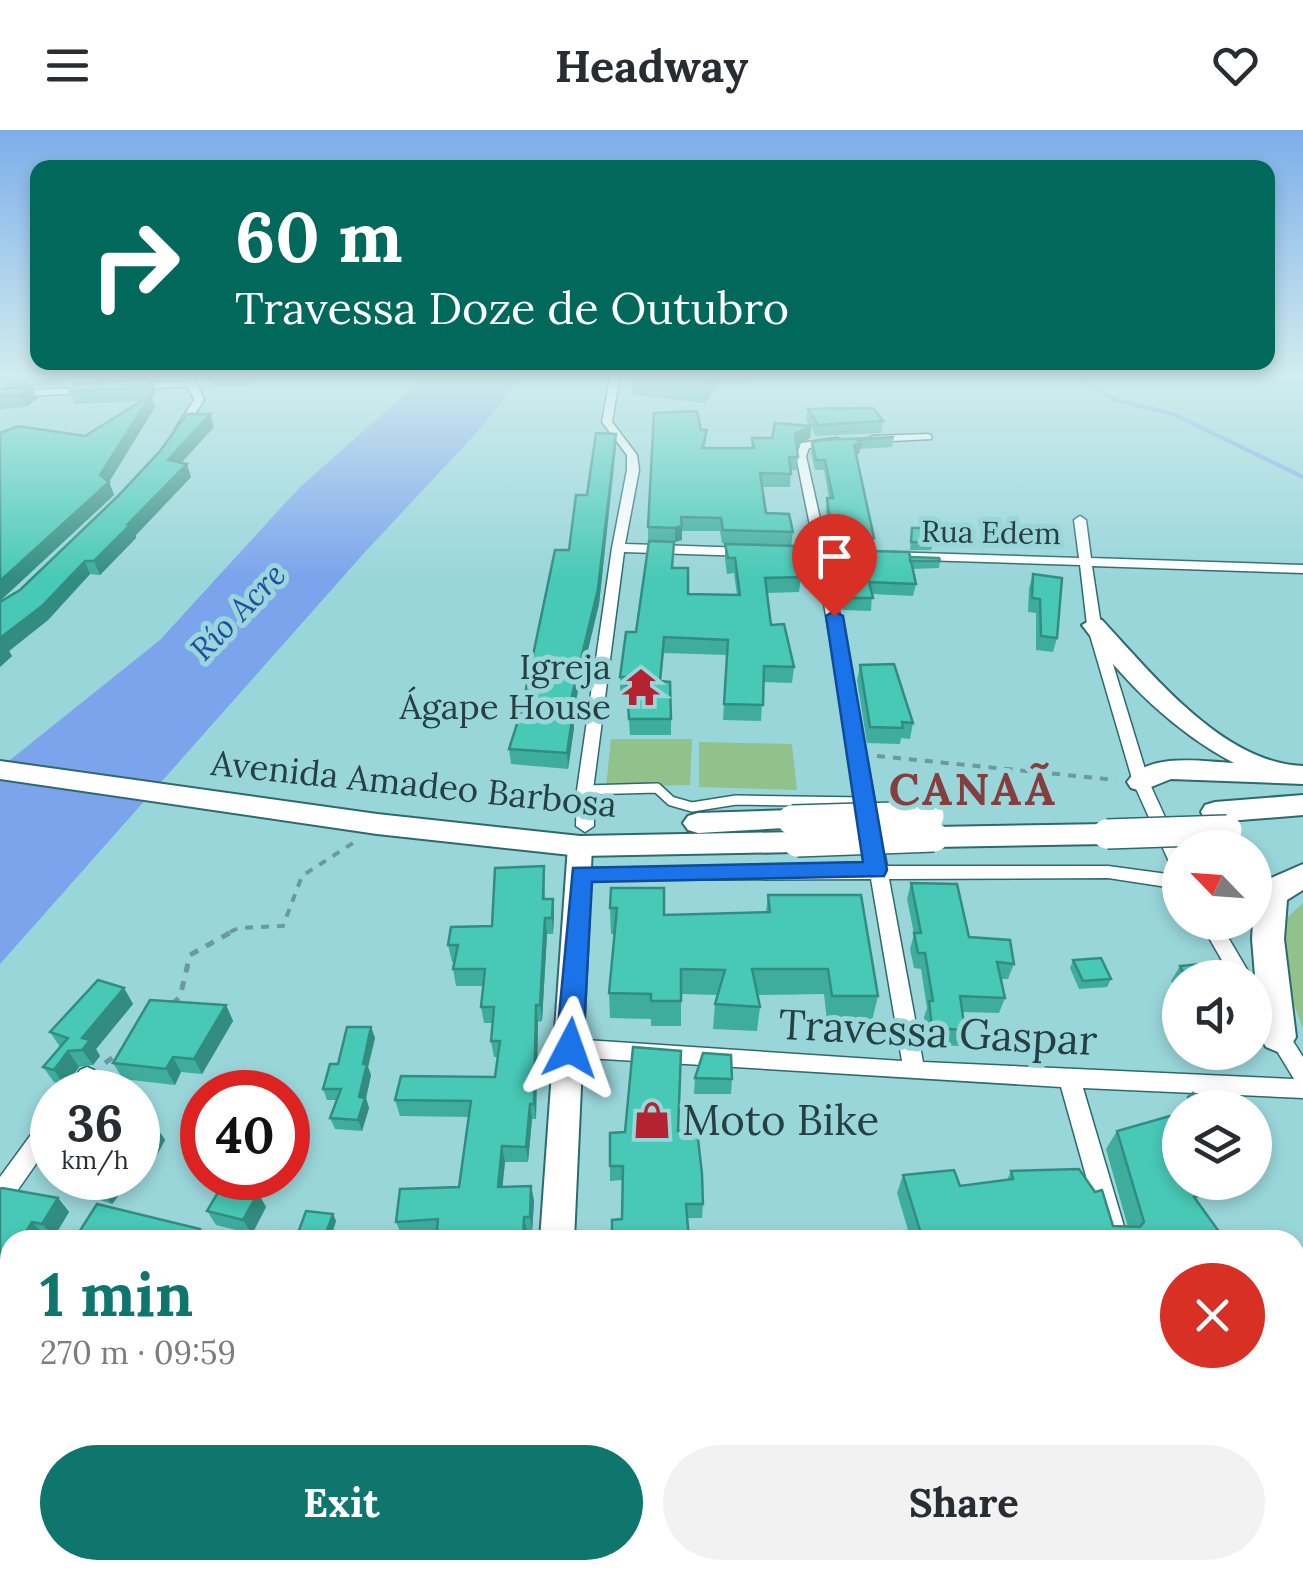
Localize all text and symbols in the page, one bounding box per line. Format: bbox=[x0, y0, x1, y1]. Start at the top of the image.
text: Headway bbox=[555, 37, 748, 94]
icon: menu bbox=[40, 38, 95, 93]
icon: heart bbox=[1208, 38, 1263, 93]
text: 60 m bbox=[235, 192, 403, 281]
icon: right bbox=[70, 200, 200, 330]
text: Travessa Doze de Outubro bbox=[235, 279, 789, 336]
street label: Rua Edem bbox=[921, 512, 1061, 552]
pin bbox=[792, 514, 877, 617]
icon: arrive bbox=[807, 529, 862, 584]
water label: Río Acre bbox=[181, 554, 294, 669]
place label: Igreja Ágape House bbox=[399, 644, 611, 729]
temple icon: Igreja Ágape House bbox=[620, 666, 662, 708]
street label: Avenida Amadeo Barbosa bbox=[208, 740, 619, 827]
district label: CANAÃ bbox=[889, 760, 1057, 817]
north arrow bbox=[1162, 830, 1272, 940]
map controls bbox=[1162, 830, 1272, 1200]
button: sound bbox=[1162, 960, 1272, 1070]
position arrow bbox=[518, 996, 622, 1100]
street label: Travessa Gaspar bbox=[777, 997, 1099, 1067]
speed limit sign: 40 bbox=[180, 1070, 310, 1200]
button: layers bbox=[1162, 1090, 1272, 1200]
text: 36 bbox=[67, 1091, 123, 1155]
place label: Moto Bike bbox=[682, 1093, 879, 1147]
shop icon: Moto Bike bbox=[631, 1099, 673, 1141]
text: km/h bbox=[61, 1144, 129, 1176]
text: 1 min bbox=[40, 1256, 193, 1332]
button: close bbox=[1160, 1263, 1265, 1368]
text: 270 m · 09:59 bbox=[40, 1332, 236, 1373]
button: Exit bbox=[40, 1445, 643, 1560]
button: Share bbox=[663, 1445, 1265, 1560]

